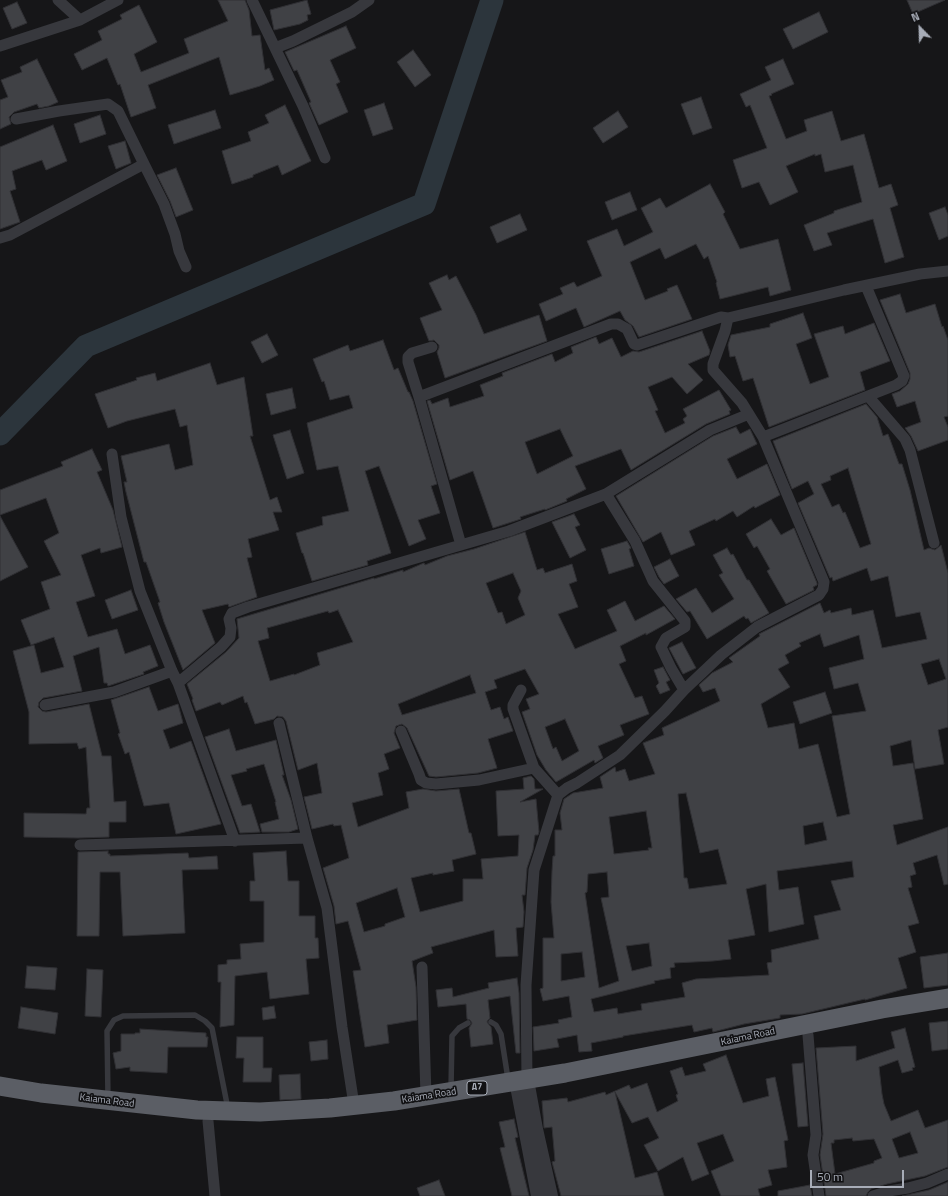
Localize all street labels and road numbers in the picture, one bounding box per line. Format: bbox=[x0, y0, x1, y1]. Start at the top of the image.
street label: Kaiama Road bbox=[720, 1025, 776, 1049]
road number: A7 bbox=[467, 1081, 487, 1095]
street label: Kaiama Road bbox=[401, 1086, 457, 1106]
street label: Kaiama Road bbox=[79, 1092, 135, 1110]

